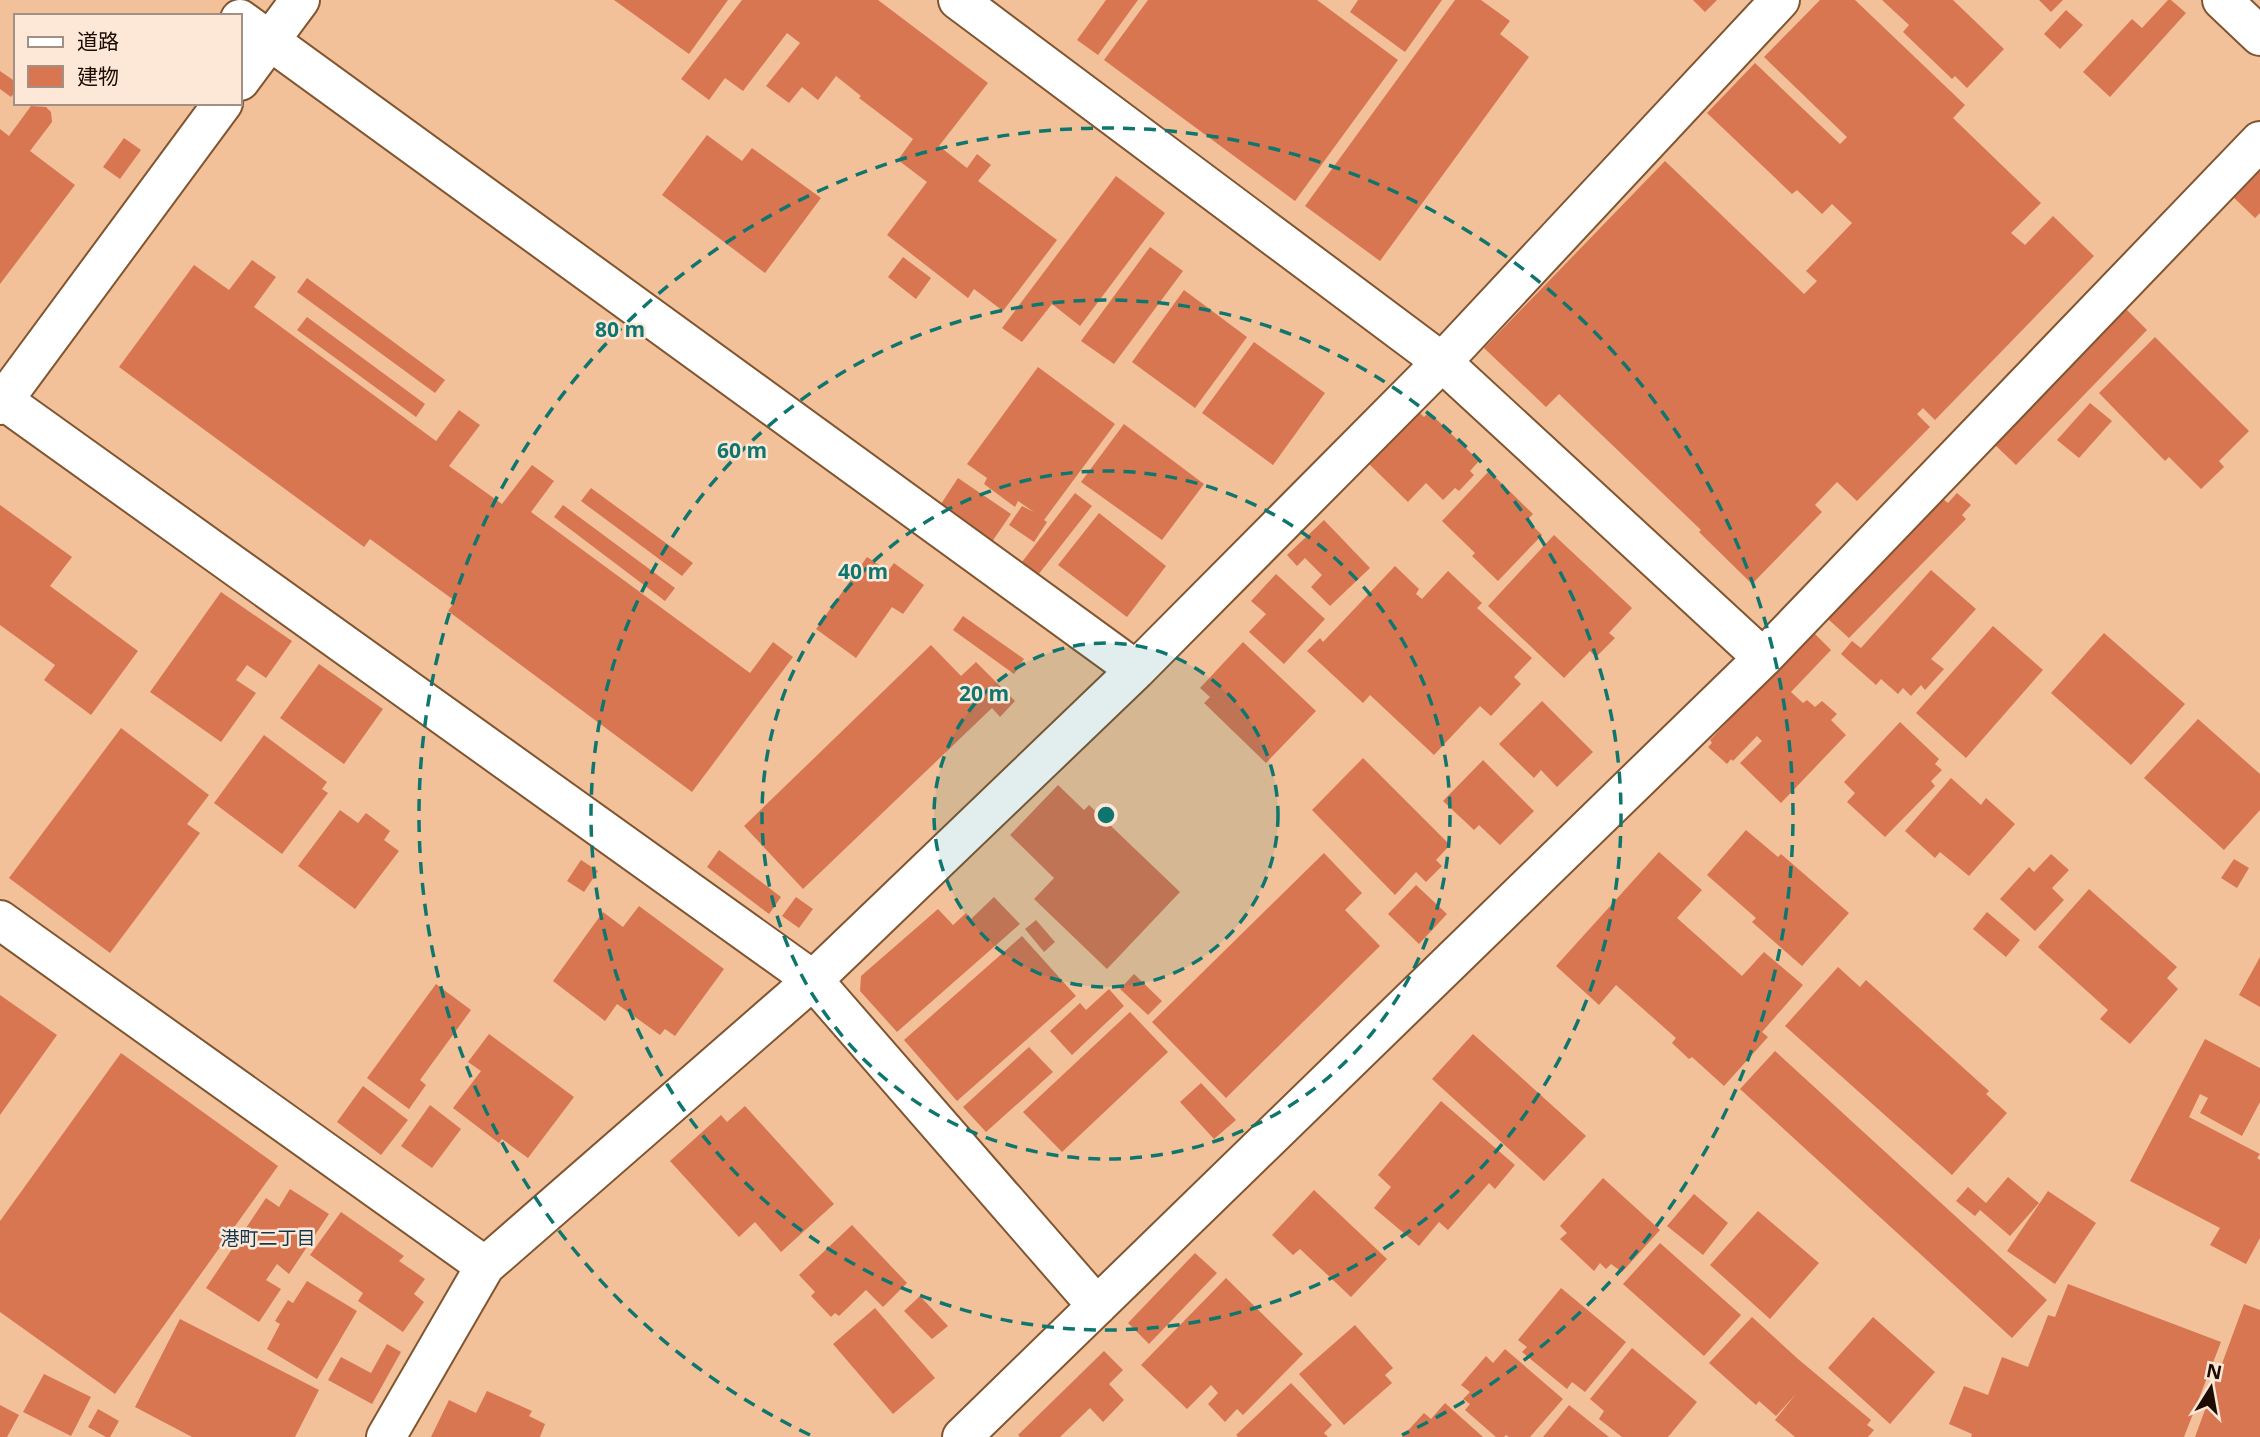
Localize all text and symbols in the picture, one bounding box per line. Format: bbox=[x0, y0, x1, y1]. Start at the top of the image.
legend bbox=[14, 14, 242, 105]
text: 道路 bbox=[77, 27, 119, 55]
text: 建物 bbox=[77, 62, 119, 90]
text: 80 m bbox=[595, 315, 645, 343]
text: 60 m bbox=[717, 436, 767, 464]
text: 40 m bbox=[838, 557, 888, 585]
text: 20 m bbox=[959, 679, 1009, 707]
centre of rings bbox=[1094, 803, 1118, 827]
district label: 港町二丁目 bbox=[220, 1225, 316, 1251]
north arrow bbox=[2176, 1353, 2246, 1423]
text: N bbox=[2204, 1357, 2224, 1386]

